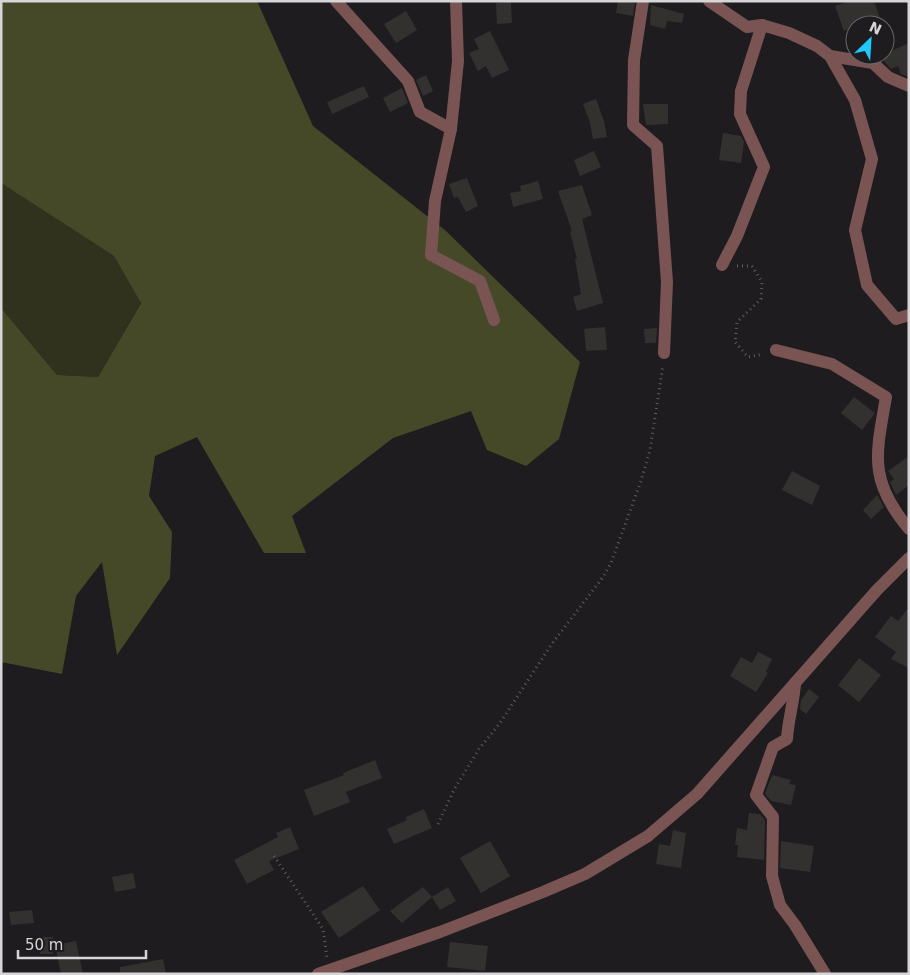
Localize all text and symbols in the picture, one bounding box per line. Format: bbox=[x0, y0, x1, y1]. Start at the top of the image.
north arrow bbox=[845, 15, 895, 65]
text: N bbox=[867, 18, 884, 38]
scale bar bbox=[18, 928, 145, 960]
text: 50 m bbox=[25, 936, 63, 954]

